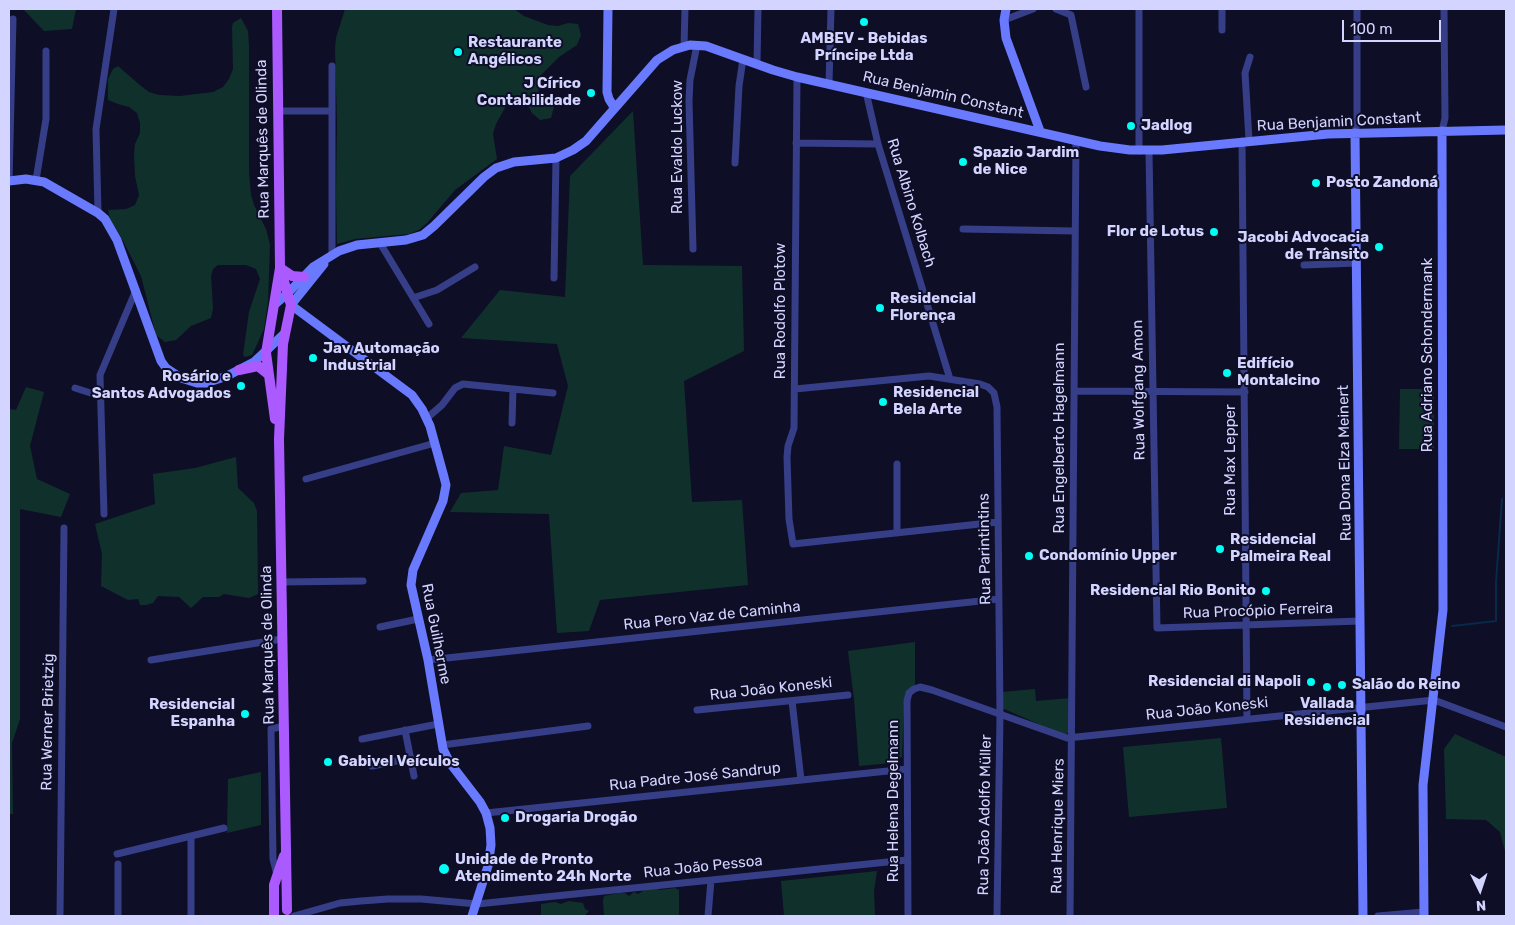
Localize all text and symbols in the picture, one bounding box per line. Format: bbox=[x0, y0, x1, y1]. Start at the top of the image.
scale bar bbox=[1345, 10, 1444, 42]
marker: AMBEV - Bebidas Príncipe Ltda bbox=[858, 16, 870, 28]
text: 100 m bbox=[1350, 20, 1392, 38]
place label: AMBEV - Bebidas Príncipe Ltda bbox=[800, 30, 928, 65]
place label: Restaurante Angélicos bbox=[468, 34, 562, 69]
marker: Restaurante Angélicos bbox=[452, 46, 464, 58]
street label: Rua Marquês de Olinda bbox=[253, 59, 273, 219]
street label: Rua Benjamin Constant bbox=[861, 68, 1025, 122]
place label: J Círico Contabilidade bbox=[477, 75, 581, 110]
street label: Rua Evaldo Luckow bbox=[669, 80, 687, 214]
marker: J Círico Contabilidade bbox=[585, 87, 597, 99]
street label: Rua Benjamin Constant bbox=[1256, 109, 1422, 135]
place label: Jadlog bbox=[1141, 117, 1192, 135]
marker: Jadlog bbox=[1125, 120, 1137, 132]
street label: Rua Albino Kolbach bbox=[883, 136, 939, 270]
place label: Spazio Jardim de Nice bbox=[973, 144, 1079, 179]
marker: Spazio Jardim de Nice bbox=[957, 156, 969, 168]
place label: Posto Zandoná bbox=[1326, 174, 1438, 192]
marker: Posto Zandoná bbox=[1310, 177, 1322, 189]
place label: Flor de Lotus bbox=[1107, 223, 1204, 241]
marker: Flor de Lotus bbox=[1208, 226, 1220, 238]
place label: Jacobi Advocacia de Trânsito bbox=[1238, 229, 1369, 264]
marker: Jacobi Advocacia de Trânsito bbox=[1373, 241, 1385, 253]
street label: Rua Rodolfo Plotow bbox=[772, 243, 790, 379]
street label: Rua Adriano Schondermank bbox=[1419, 258, 1437, 452]
place label: Residencial Florença bbox=[890, 290, 976, 325]
marker: Residencial Florença bbox=[874, 302, 886, 314]
street label: Rua Wolfgang Amon bbox=[1129, 320, 1149, 460]
place label: Jav Automação Industrial bbox=[323, 340, 440, 375]
street label: Rua Engelberto Hagelmann bbox=[1051, 343, 1069, 533]
marker: Jav Automação Industrial bbox=[307, 352, 319, 364]
place label: Edifício Montalcino bbox=[1237, 355, 1320, 390]
marker: Edifício Montalcino bbox=[1221, 367, 1233, 379]
place label: Rosário e Santos Advogados bbox=[92, 368, 231, 403]
marker: Rosário e Santos Advogados bbox=[235, 380, 247, 392]
place label: Residencial Bela Arte bbox=[893, 384, 979, 419]
street label: Rua Dona Elza Meinert bbox=[1335, 385, 1355, 541]
marker: Residencial Bela Arte bbox=[877, 396, 889, 408]
street label: Rua Max Lepper bbox=[1222, 404, 1240, 516]
street label: Rua Parintintins bbox=[975, 493, 995, 605]
place label: Residencial Palmeira Real bbox=[1230, 531, 1331, 566]
marker: Residencial Palmeira Real bbox=[1214, 543, 1226, 555]
place label: Condomínio Upper bbox=[1039, 547, 1177, 565]
marker: Condomínio Upper bbox=[1023, 550, 1035, 562]
street label: Rua Marquês de Olinda bbox=[258, 565, 278, 725]
street label: Rua Guilherme bbox=[417, 582, 455, 686]
place label: Residencial Rio Bonito bbox=[1090, 582, 1256, 600]
marker: Residencial Rio Bonito bbox=[1260, 585, 1272, 597]
street label: Rua Pero Vaz de Caminha bbox=[623, 598, 801, 634]
street label: Rua Procópio Ferreira bbox=[1182, 599, 1334, 623]
street label: Rua Werner Brietzig bbox=[38, 653, 58, 791]
place label: Residencial di Napoli bbox=[1148, 673, 1301, 691]
street label: Rua João Koneski bbox=[709, 674, 833, 704]
marker: Residencial di Napoli bbox=[1305, 676, 1317, 688]
place label: Salão do Reino bbox=[1352, 676, 1460, 694]
marker: Salão do Reino bbox=[1336, 679, 1348, 691]
marker: Vallada Residencial bbox=[1321, 681, 1333, 693]
street label: Rua João Koneski bbox=[1145, 694, 1269, 724]
place label: Vallada Residencial bbox=[1284, 695, 1370, 730]
place label: Residencial Espanha bbox=[149, 696, 235, 731]
marker: Residencial Espanha bbox=[239, 708, 251, 720]
street label: Rua Helena Degelmann bbox=[885, 720, 903, 882]
street label: Rua João Adolfo Müller bbox=[975, 734, 995, 896]
place label: Gabivel Veículos bbox=[338, 753, 459, 771]
marker: Gabivel Veículos bbox=[322, 756, 334, 768]
street label: Rua Henrique Miers bbox=[1048, 758, 1068, 894]
street label: Rua Padre José Sandrup bbox=[608, 759, 782, 795]
place label: Drogaria Drogão bbox=[515, 809, 637, 827]
marker: Drogaria Drogão bbox=[499, 812, 511, 824]
place label: Unidade de Pronto Atendimento 24h Norte bbox=[455, 851, 632, 886]
street label: Rua João Pessoa bbox=[643, 852, 763, 882]
marker: Unidade de Pronto Atendimento 24h Norte bbox=[437, 862, 451, 876]
north arrow bbox=[1455, 865, 1505, 915]
text: N bbox=[1475, 897, 1487, 914]

